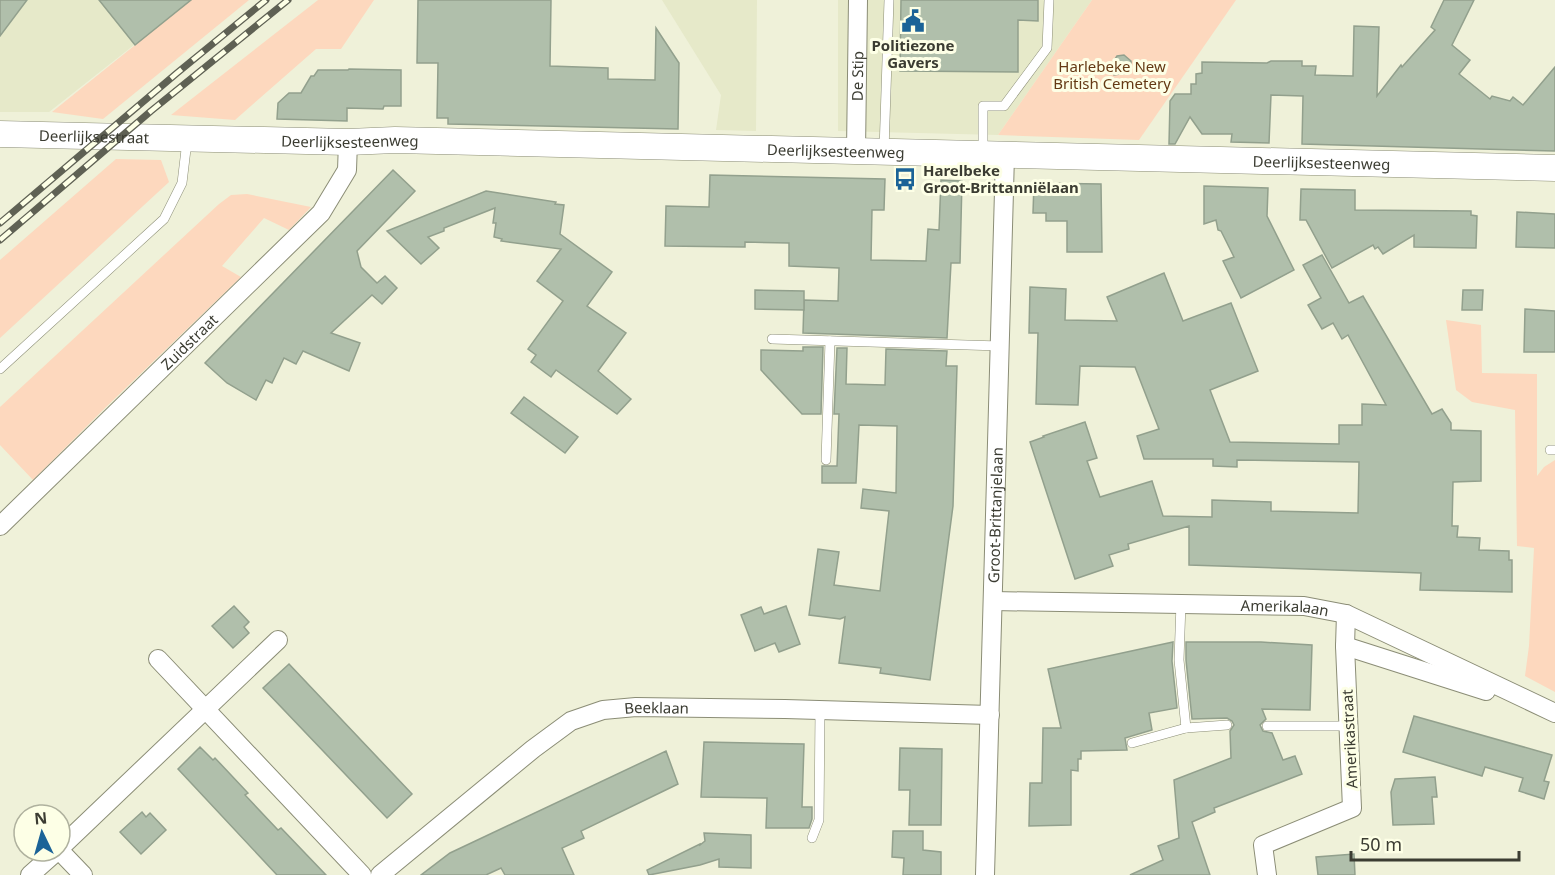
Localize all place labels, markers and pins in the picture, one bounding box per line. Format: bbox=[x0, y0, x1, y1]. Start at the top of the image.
public building icon: Politiezone Gavers bbox=[900, 8, 926, 34]
place label: Politiezone Gavers bbox=[872, 35, 955, 72]
place label: Harelbeke Groot-Brittanniëlaan bbox=[923, 160, 1079, 197]
bus stop icon: Harelbeke Groot-Brittanniëlaan bbox=[892, 166, 918, 192]

